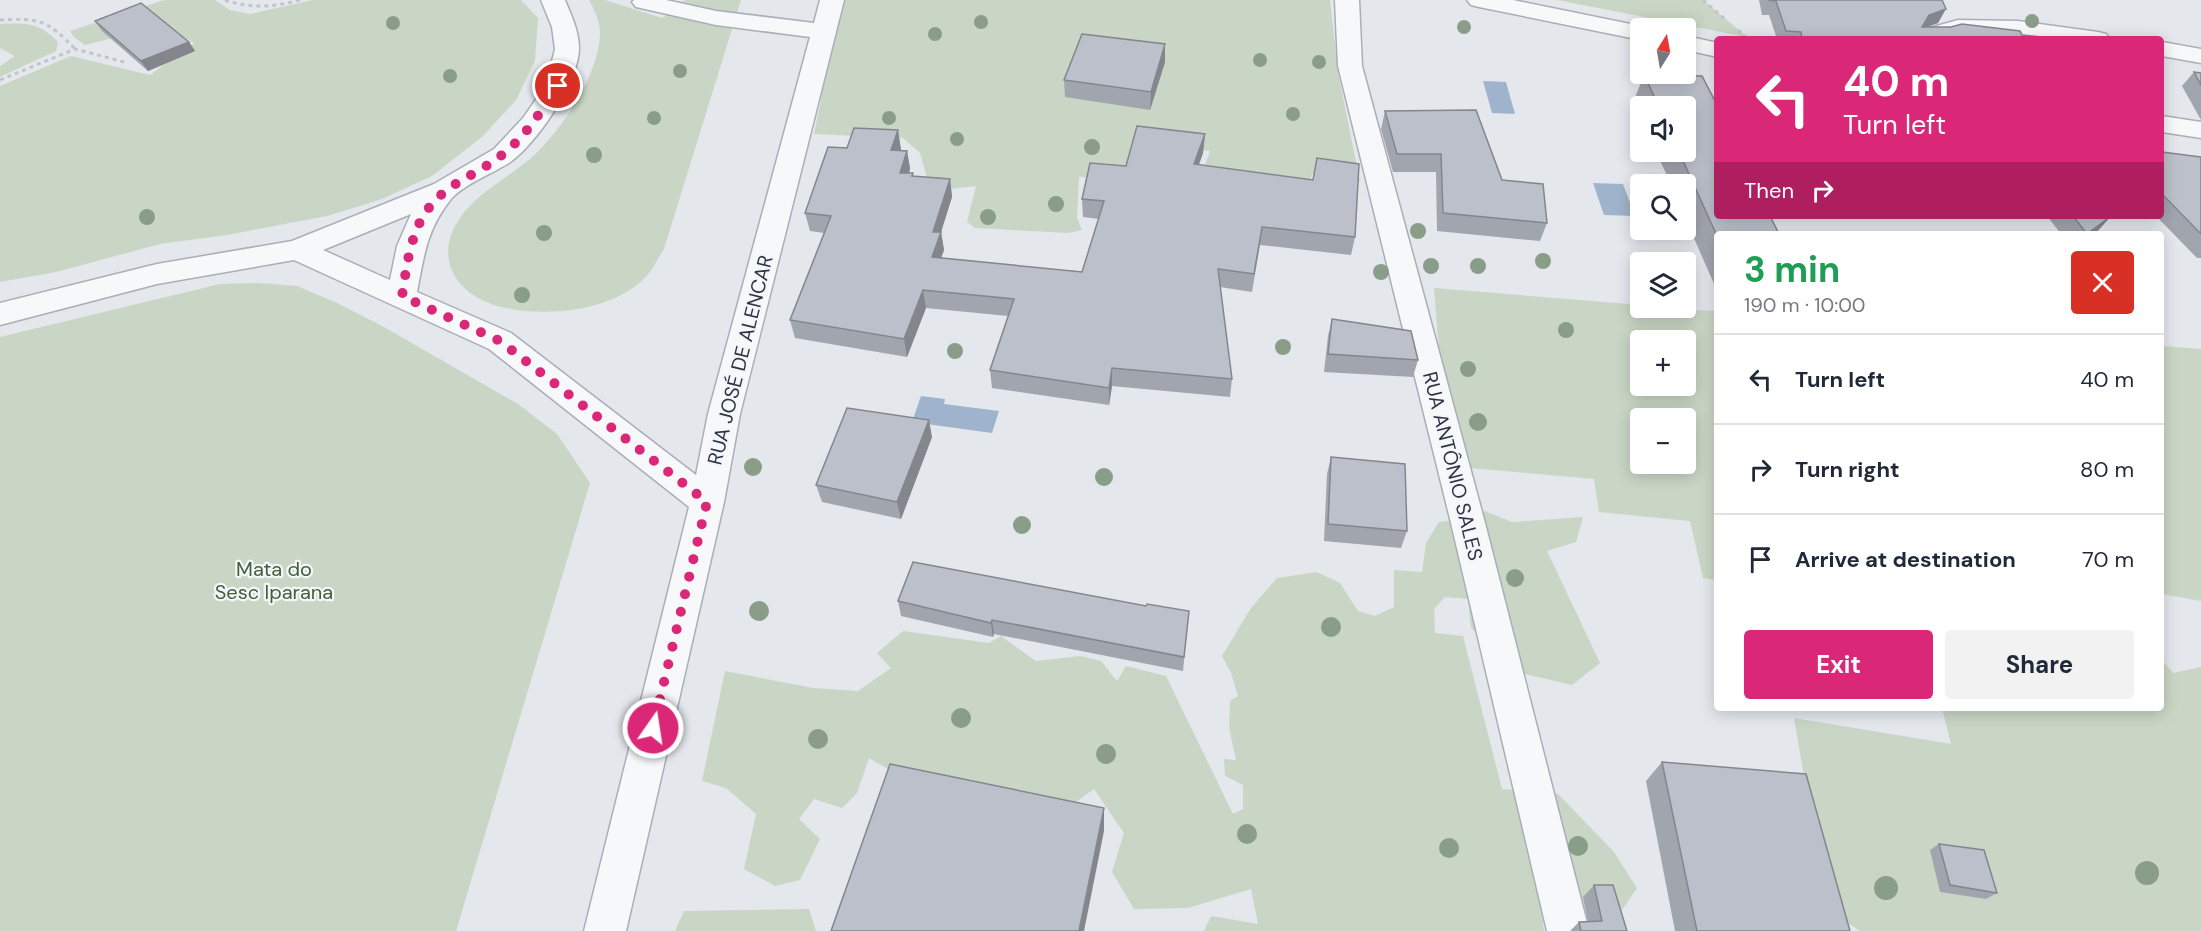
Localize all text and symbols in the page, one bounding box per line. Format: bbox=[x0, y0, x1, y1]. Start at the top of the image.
north arrow bbox=[1630, 18, 1696, 84]
map controls bbox=[1630, 18, 1696, 474]
text: 40 m bbox=[1843, 54, 1949, 109]
pin bbox=[532, 60, 583, 111]
icon: left bbox=[1744, 60, 1822, 138]
icon: arrive bbox=[541, 69, 574, 102]
button: sound bbox=[1630, 96, 1696, 162]
text: Turn left bbox=[1843, 107, 1946, 142]
button: search bbox=[1630, 174, 1696, 240]
icon: right bbox=[1806, 174, 1839, 207]
text: Then bbox=[1744, 176, 1794, 205]
text: 3 min bbox=[1744, 246, 1840, 293]
button: close bbox=[2071, 251, 2134, 314]
street label: RUA JOSÉ DE ALENCAR bbox=[701, 252, 779, 468]
button: layers bbox=[1630, 252, 1696, 318]
text: 190 m · 10:00 bbox=[1744, 292, 1866, 318]
button: + bbox=[1630, 330, 1696, 396]
icon: left bbox=[1744, 363, 1777, 396]
text: Turn left bbox=[1795, 365, 1885, 394]
text: 40 m bbox=[2080, 365, 2134, 394]
street label: RUA ANTÔNIO SALES bbox=[1417, 369, 1489, 563]
button: − bbox=[1630, 408, 1696, 474]
icon: right bbox=[1744, 453, 1777, 486]
text: Turn right bbox=[1795, 455, 1900, 484]
text: 80 m bbox=[2080, 455, 2134, 484]
icon: arrive bbox=[1744, 543, 1777, 576]
text: Arrive at destination bbox=[1795, 545, 2016, 574]
text: 70 m bbox=[2082, 545, 2134, 574]
park label: Mata do Sesc Iparana bbox=[215, 556, 333, 605]
button: Exit bbox=[1744, 630, 1933, 699]
button: Share bbox=[1945, 630, 2134, 699]
position arrow bbox=[621, 696, 685, 760]

